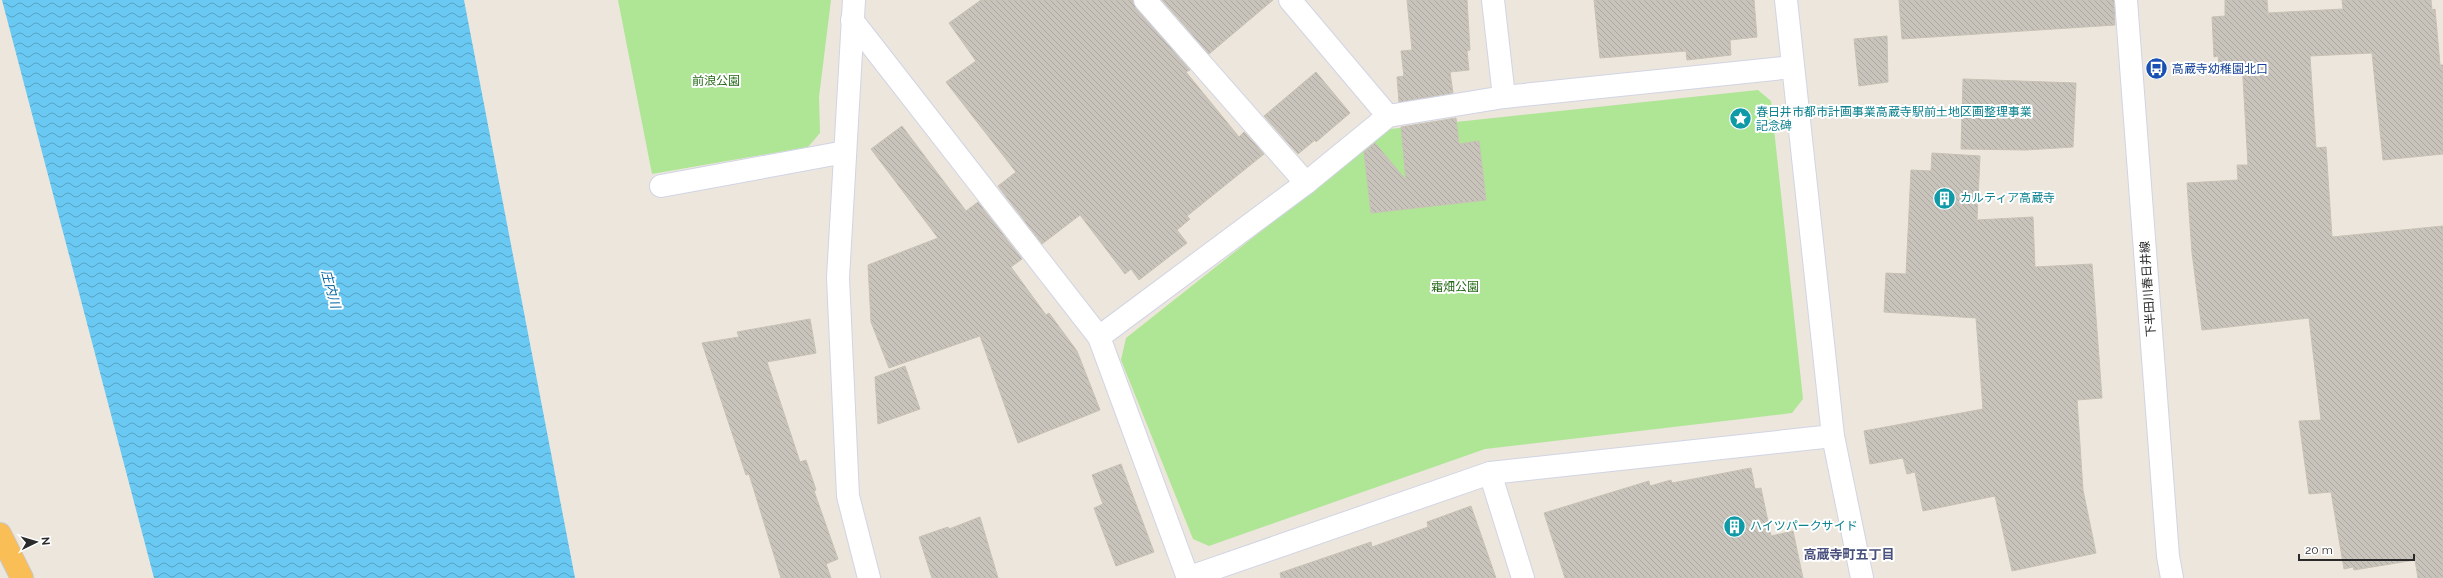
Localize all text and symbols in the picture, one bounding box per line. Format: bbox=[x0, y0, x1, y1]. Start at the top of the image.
bus stop icon: 高蔵寺幼稚園北口 bbox=[2144, 56, 2170, 82]
place label: 高蔵寺幼稚園北口 bbox=[2172, 62, 2268, 76]
park label: 前浪公園 bbox=[692, 74, 740, 88]
place label: 春日井市都市計画事業高蔵寺駅前土地区画整理事業 記念碑 bbox=[1756, 105, 2032, 133]
place icon: 春日井市都市計画事業高蔵寺駅前土地区画整理事業 記念碑 bbox=[1727, 106, 1753, 132]
building icon: カルティア高蔵寺 bbox=[1931, 185, 1957, 211]
place label: カルティア高蔵寺 bbox=[1960, 191, 2055, 205]
street label: 下半田川春日井線 bbox=[2138, 241, 2158, 337]
water label: 庄内川 bbox=[319, 268, 344, 312]
park label: 霜畑公園 bbox=[1431, 280, 1479, 294]
building icon: ハイツパークサイド bbox=[1722, 513, 1748, 539]
place label: ハイツパークサイド bbox=[1750, 519, 1858, 533]
north arrow bbox=[16, 522, 56, 562]
text: N bbox=[39, 536, 52, 546]
scale bar bbox=[2299, 536, 2414, 562]
text: 20 m bbox=[2305, 543, 2333, 557]
district label: 高蔵寺町五丁目 bbox=[1803, 547, 1895, 562]

